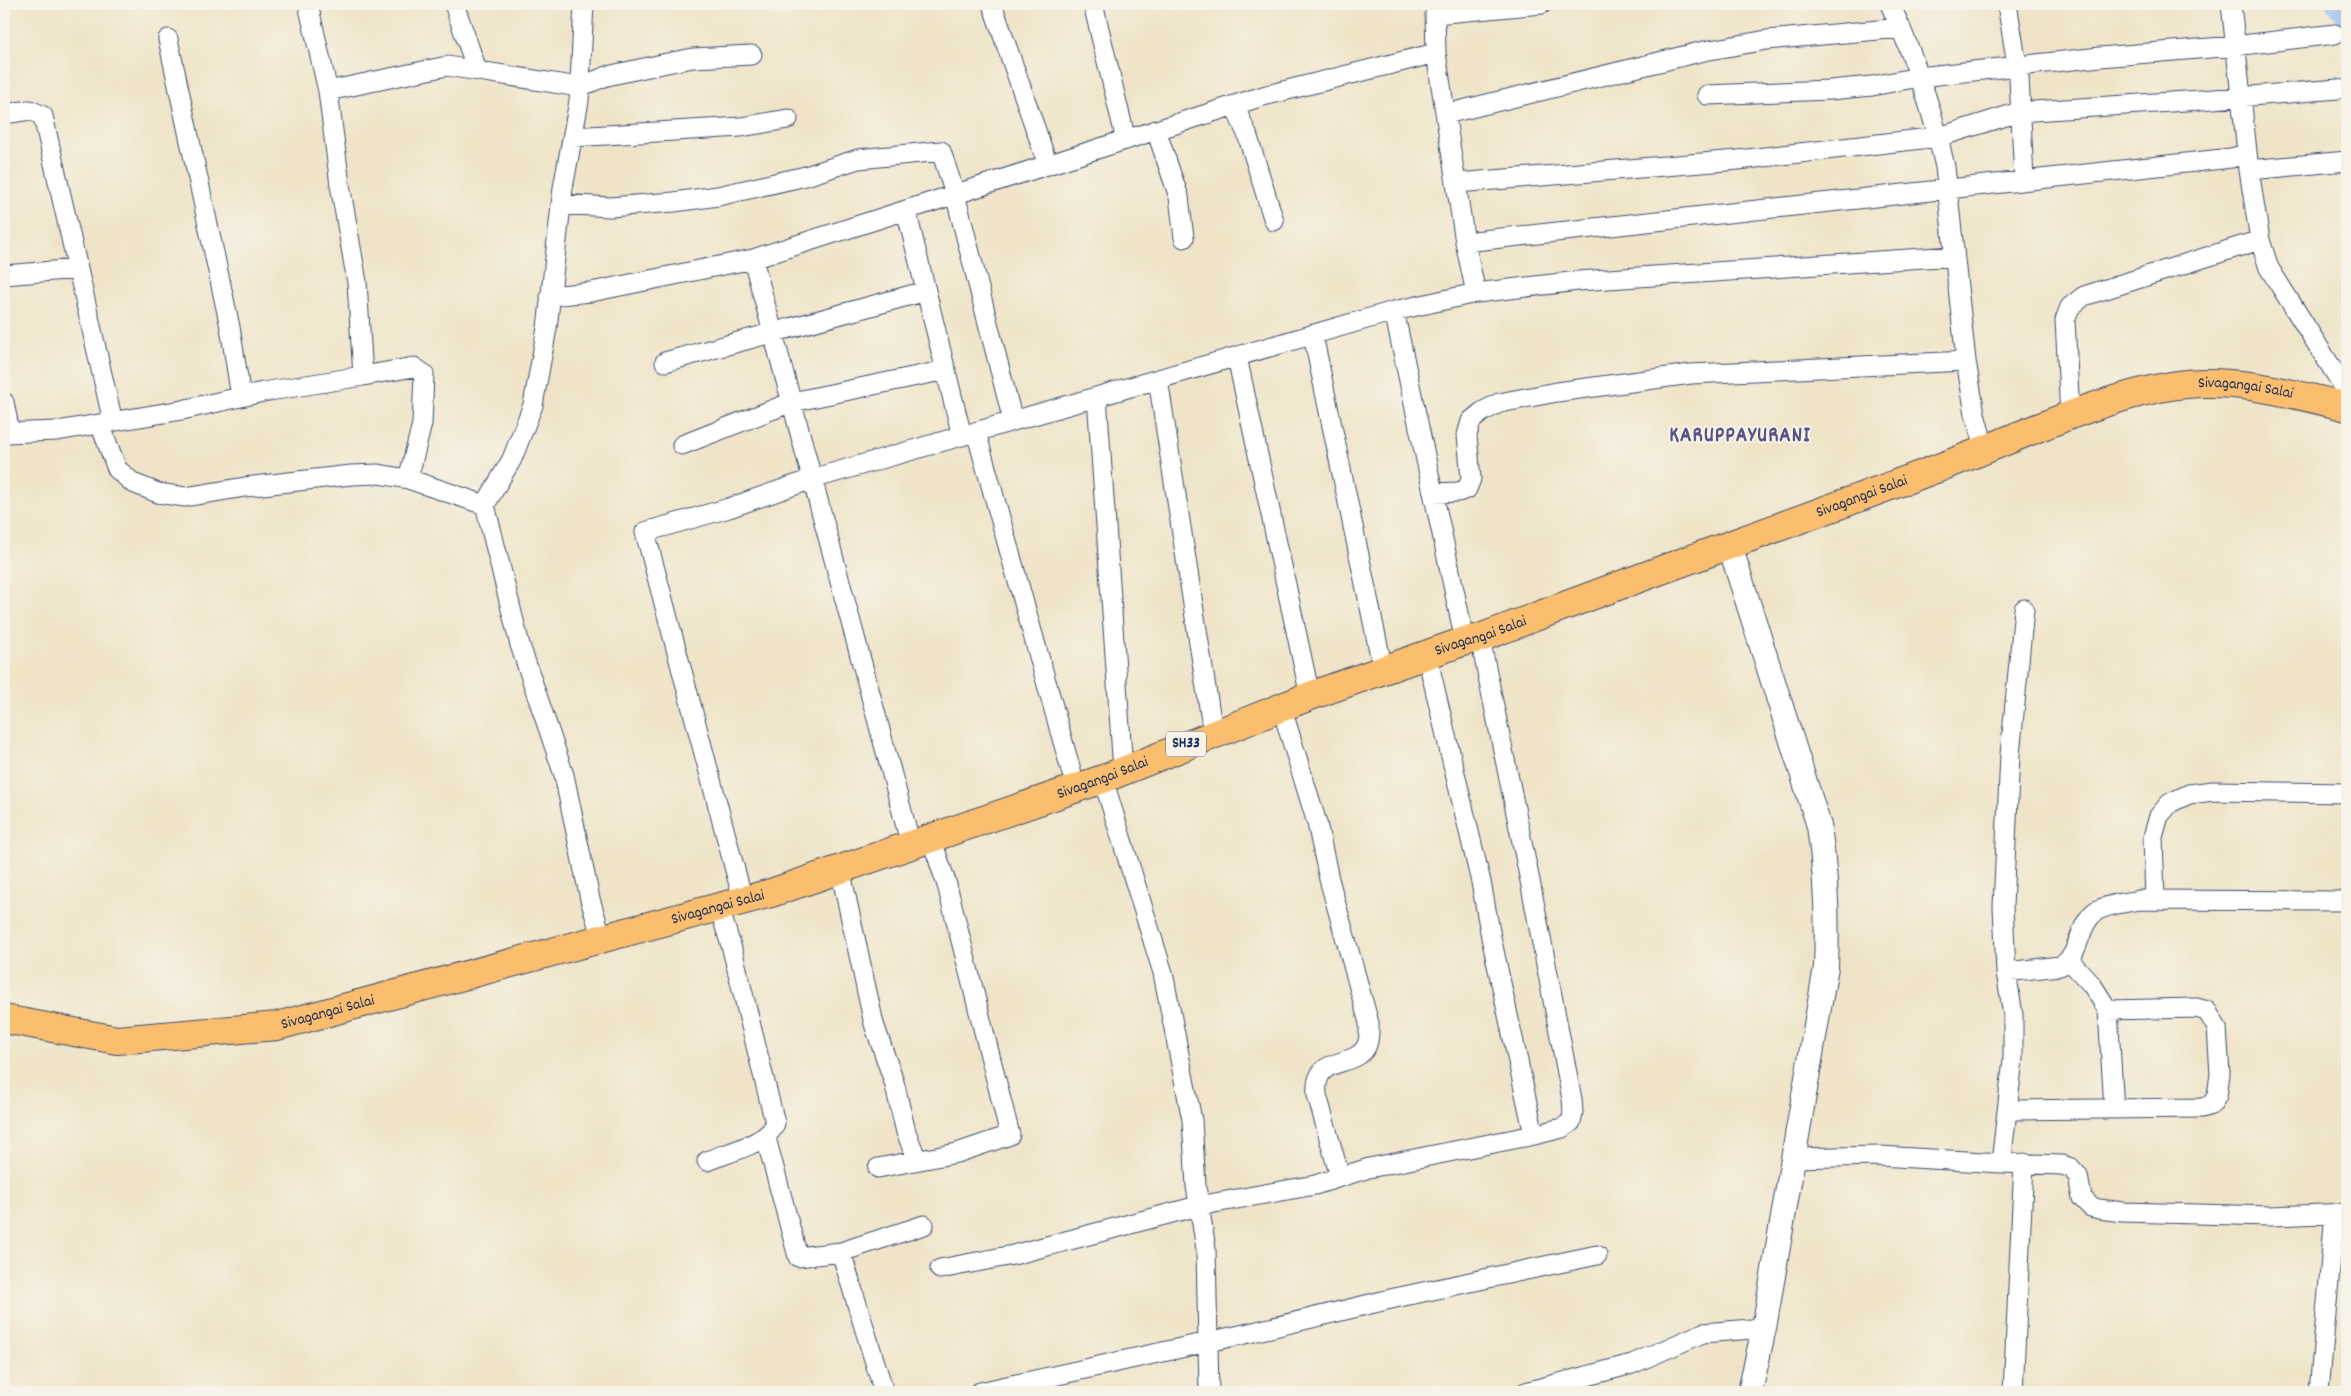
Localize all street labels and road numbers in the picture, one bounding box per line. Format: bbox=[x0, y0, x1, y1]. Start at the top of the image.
street label: Sivagangai Salai bbox=[2198, 371, 2296, 405]
street label: Sivagangai Salai bbox=[1813, 469, 1911, 524]
street label: Sivagangai Salai bbox=[1431, 610, 1530, 662]
road number: SH33 bbox=[1166, 732, 1206, 756]
street label: Sivagangai Salai bbox=[1054, 750, 1152, 806]
street label: Sivagangai Salai bbox=[668, 884, 767, 931]
street label: Sivagangai Salai bbox=[278, 989, 377, 1036]

